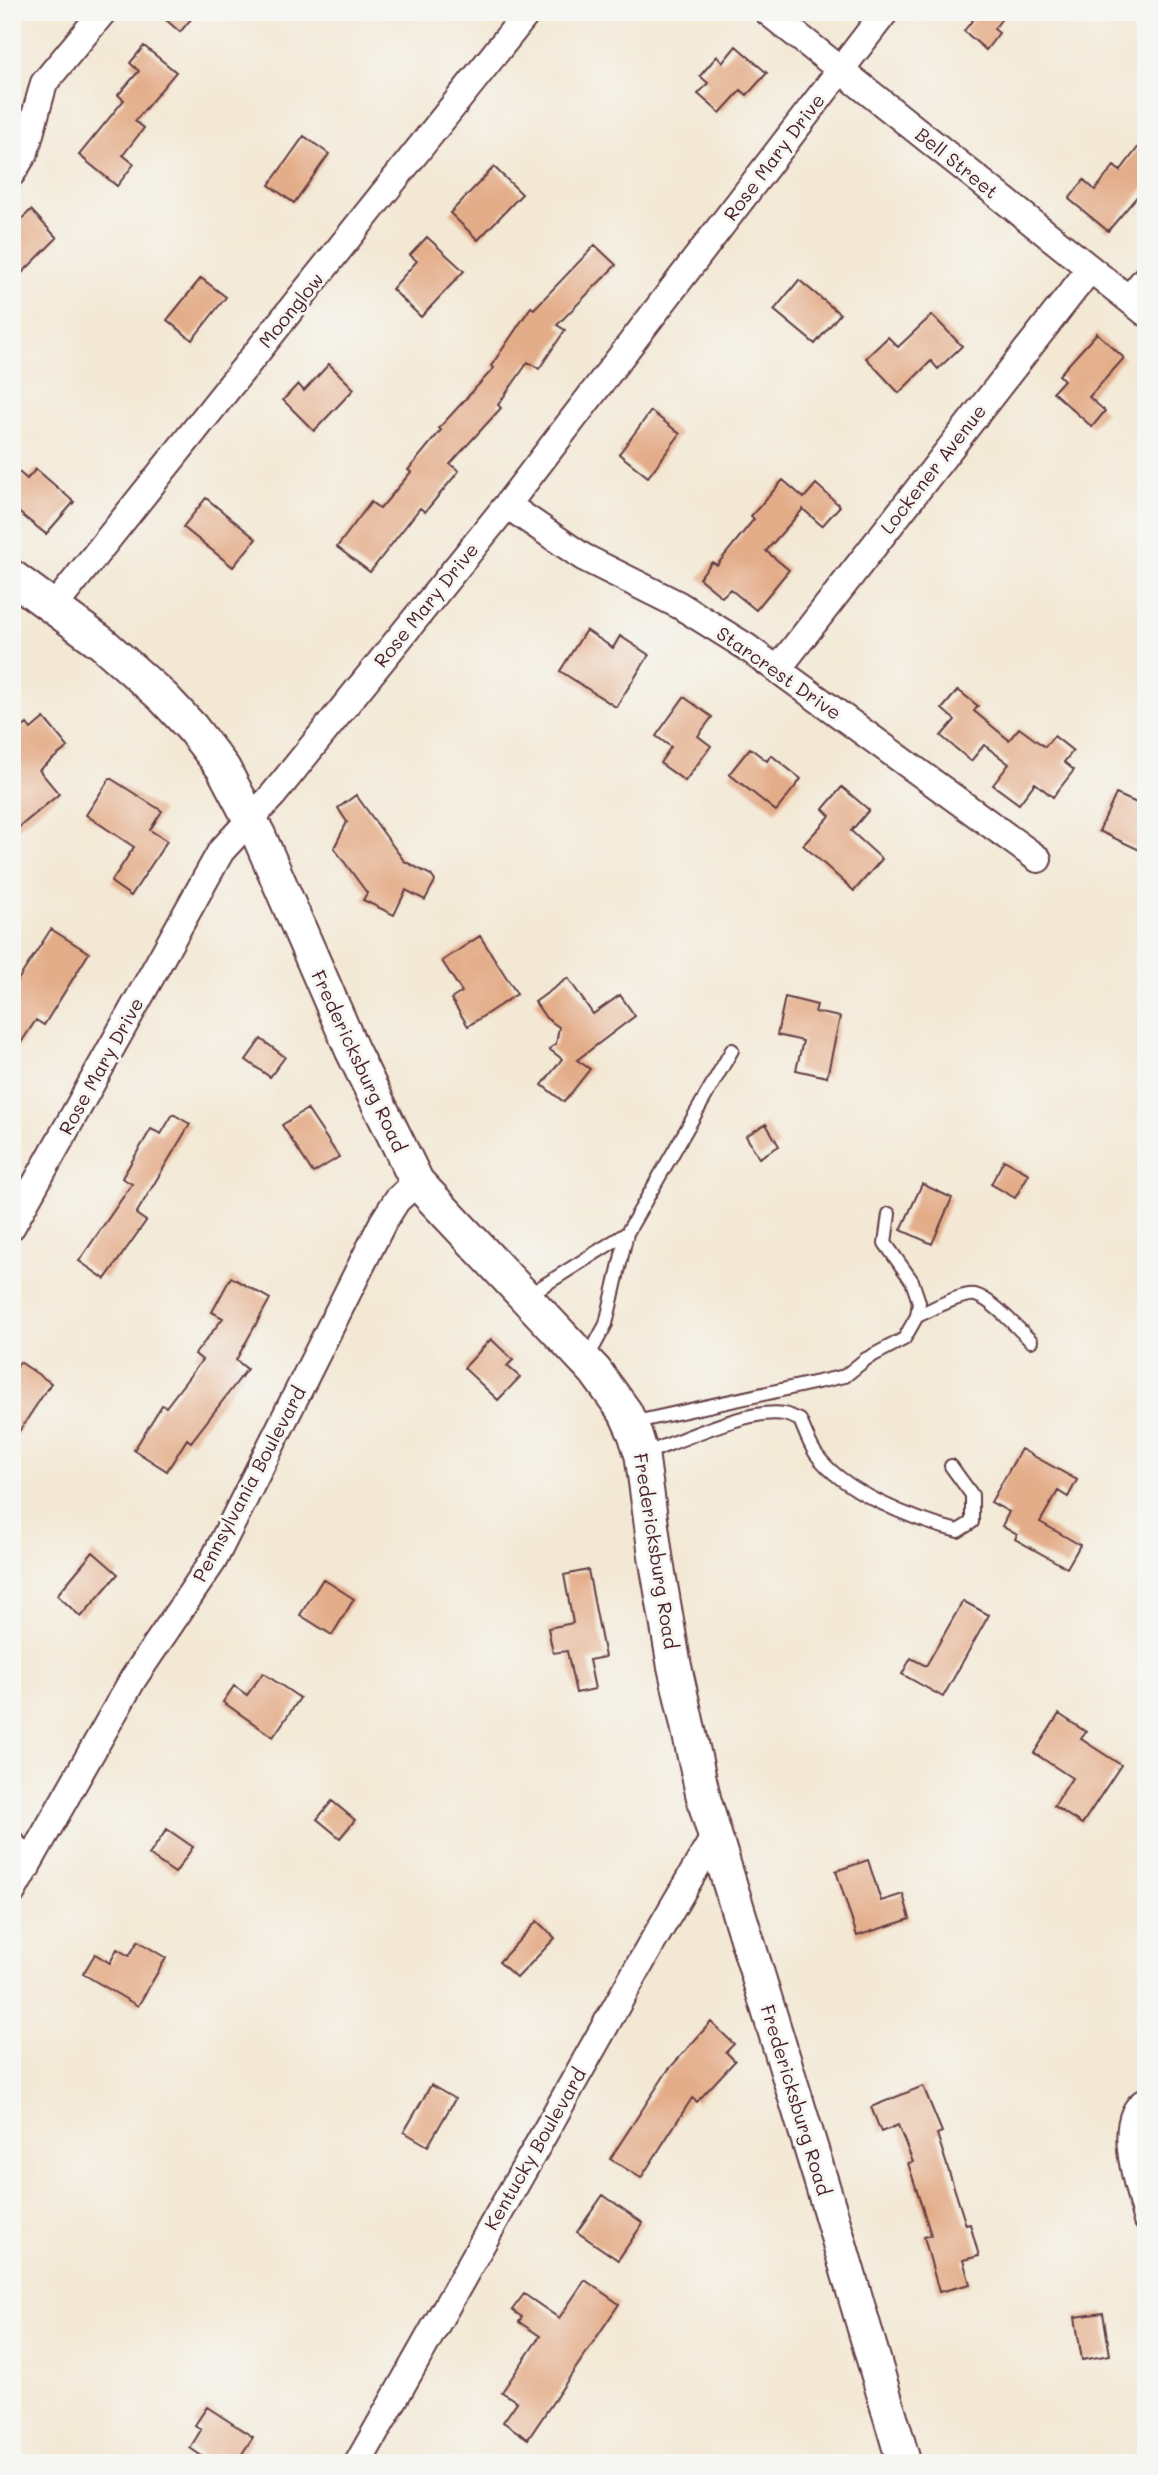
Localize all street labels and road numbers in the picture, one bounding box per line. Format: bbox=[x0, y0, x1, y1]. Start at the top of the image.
street label: Rose Mary Drive bbox=[717, 88, 830, 225]
street label: Bell Street bbox=[911, 122, 1004, 204]
street label: Moonglow bbox=[253, 267, 329, 353]
street label: Lockener Avenue bbox=[874, 399, 991, 539]
street label: Rose Mary Drive bbox=[368, 537, 484, 672]
street label: Starcrest Drive bbox=[712, 620, 847, 725]
street label: Fredericksburg Road bbox=[306, 966, 413, 1156]
street label: Rose Mary Drive bbox=[52, 993, 149, 1139]
street label: Pennsylvania Boulevard bbox=[186, 1382, 311, 1586]
street label: Fredericksburg Road bbox=[629, 1451, 684, 1651]
street label: Fredericksburg Road bbox=[756, 2002, 837, 2198]
street label: Kentucky Boulevard bbox=[478, 2063, 591, 2234]

